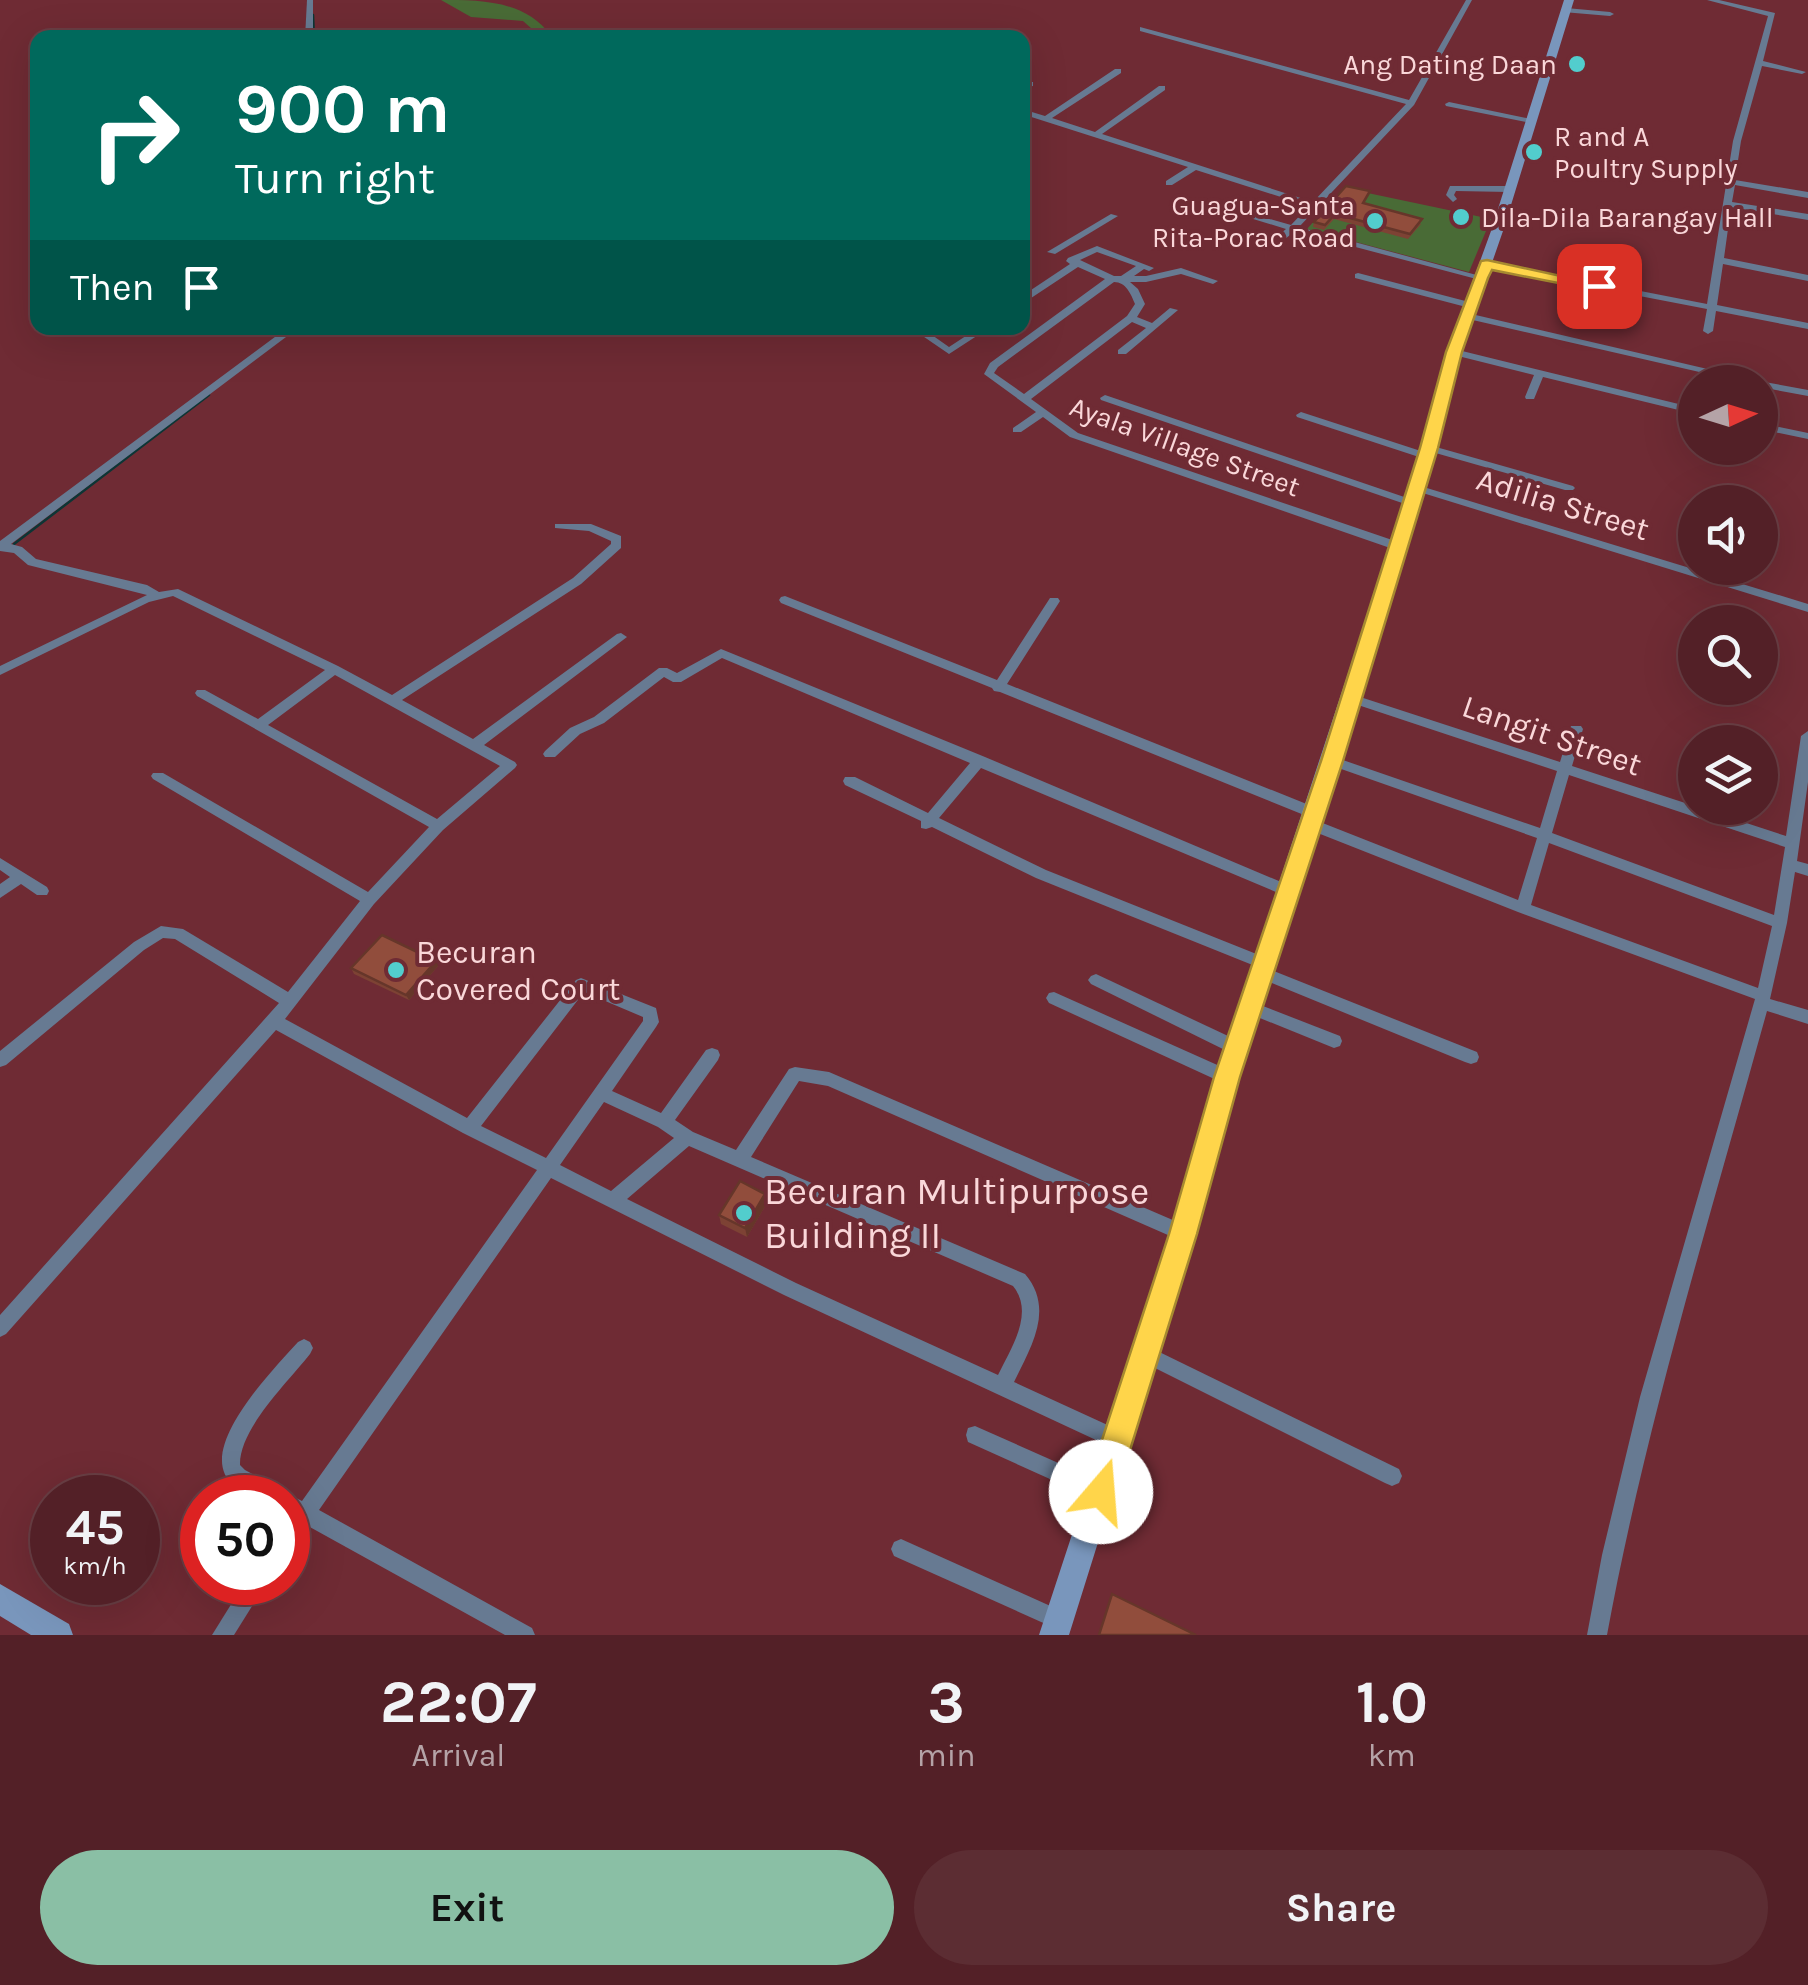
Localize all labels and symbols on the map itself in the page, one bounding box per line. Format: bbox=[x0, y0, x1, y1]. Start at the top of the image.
place label: Ang Dating Daan bbox=[1343, 48, 1557, 81]
marker: Ang Dating Daan bbox=[1566, 53, 1588, 75]
place label: R and A Poultry Supply bbox=[1554, 120, 1737, 185]
marker: R and A Poultry Supply bbox=[1523, 141, 1545, 163]
place label: Guagua-Santa Rita-Porac Road bbox=[1152, 189, 1355, 254]
place label: Dila-Dila Barangay Hall bbox=[1481, 201, 1774, 234]
marker: Dila-Dila Barangay Hall bbox=[1450, 206, 1472, 228]
marker: Guagua-Santa Rita-Porac Road bbox=[1364, 210, 1386, 232]
pin bbox=[1557, 244, 1642, 329]
north arrow bbox=[1678, 365, 1778, 465]
street label: Ayala Village Street bbox=[1065, 389, 1304, 503]
street label: Adilia Street bbox=[1472, 461, 1654, 548]
street label: Langit Street bbox=[1457, 688, 1646, 783]
place label: Becuran Covered Court bbox=[416, 934, 620, 1008]
marker: Becuran Covered Court bbox=[385, 959, 407, 981]
place label: Becuran Multipurpose Building II bbox=[764, 1169, 1149, 1258]
marker: Becuran Multipurpose Building II bbox=[733, 1202, 755, 1224]
position arrow bbox=[1049, 1440, 1153, 1544]
speed limit sign: 50 bbox=[180, 1475, 310, 1605]

